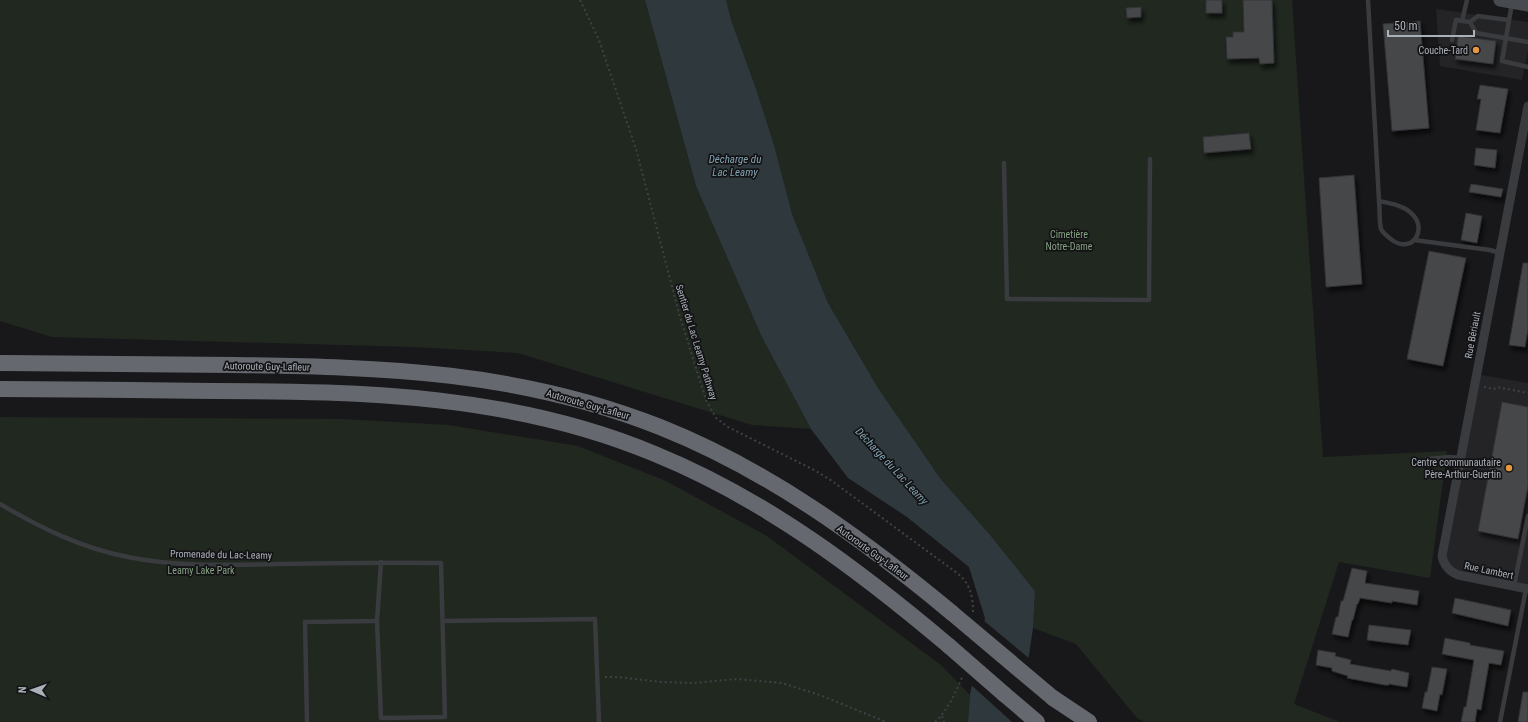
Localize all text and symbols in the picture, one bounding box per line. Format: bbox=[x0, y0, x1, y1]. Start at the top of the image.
scale bar bbox=[1388, 12, 1474, 38]
text: 50 m bbox=[1394, 19, 1418, 33]
place label: Couche-Tard bbox=[1419, 45, 1468, 56]
marker: Couche-Tard bbox=[1471, 45, 1481, 55]
water label: Décharge du Lac Leamy bbox=[709, 153, 761, 179]
park label: Cimetière Notre-Dame bbox=[1045, 229, 1093, 252]
street label: Sentier du Lac Leamy Pathway bbox=[674, 283, 719, 401]
street label: Rue Bériault bbox=[1463, 311, 1482, 359]
street label: Autoroute Guy-Lafleur bbox=[224, 360, 310, 373]
street label: Autoroute Guy-Lafleur bbox=[545, 387, 631, 422]
water label: Décharge du Lac Leamy bbox=[853, 425, 931, 508]
place label: Centre communautaire Père-Arthur-Guertin bbox=[1411, 457, 1501, 480]
marker: Centre communautaire Père-Arthur-Guertin bbox=[1504, 463, 1514, 473]
street label: Autoroute Guy-Lafleur bbox=[835, 523, 911, 582]
street label: Promenade du Lac-Leamy bbox=[170, 548, 272, 561]
street label: Rue Lambert bbox=[1463, 560, 1515, 581]
park label: Leamy Lake Park bbox=[168, 565, 235, 576]
north arrow bbox=[12, 670, 52, 710]
text: N bbox=[16, 686, 29, 693]

